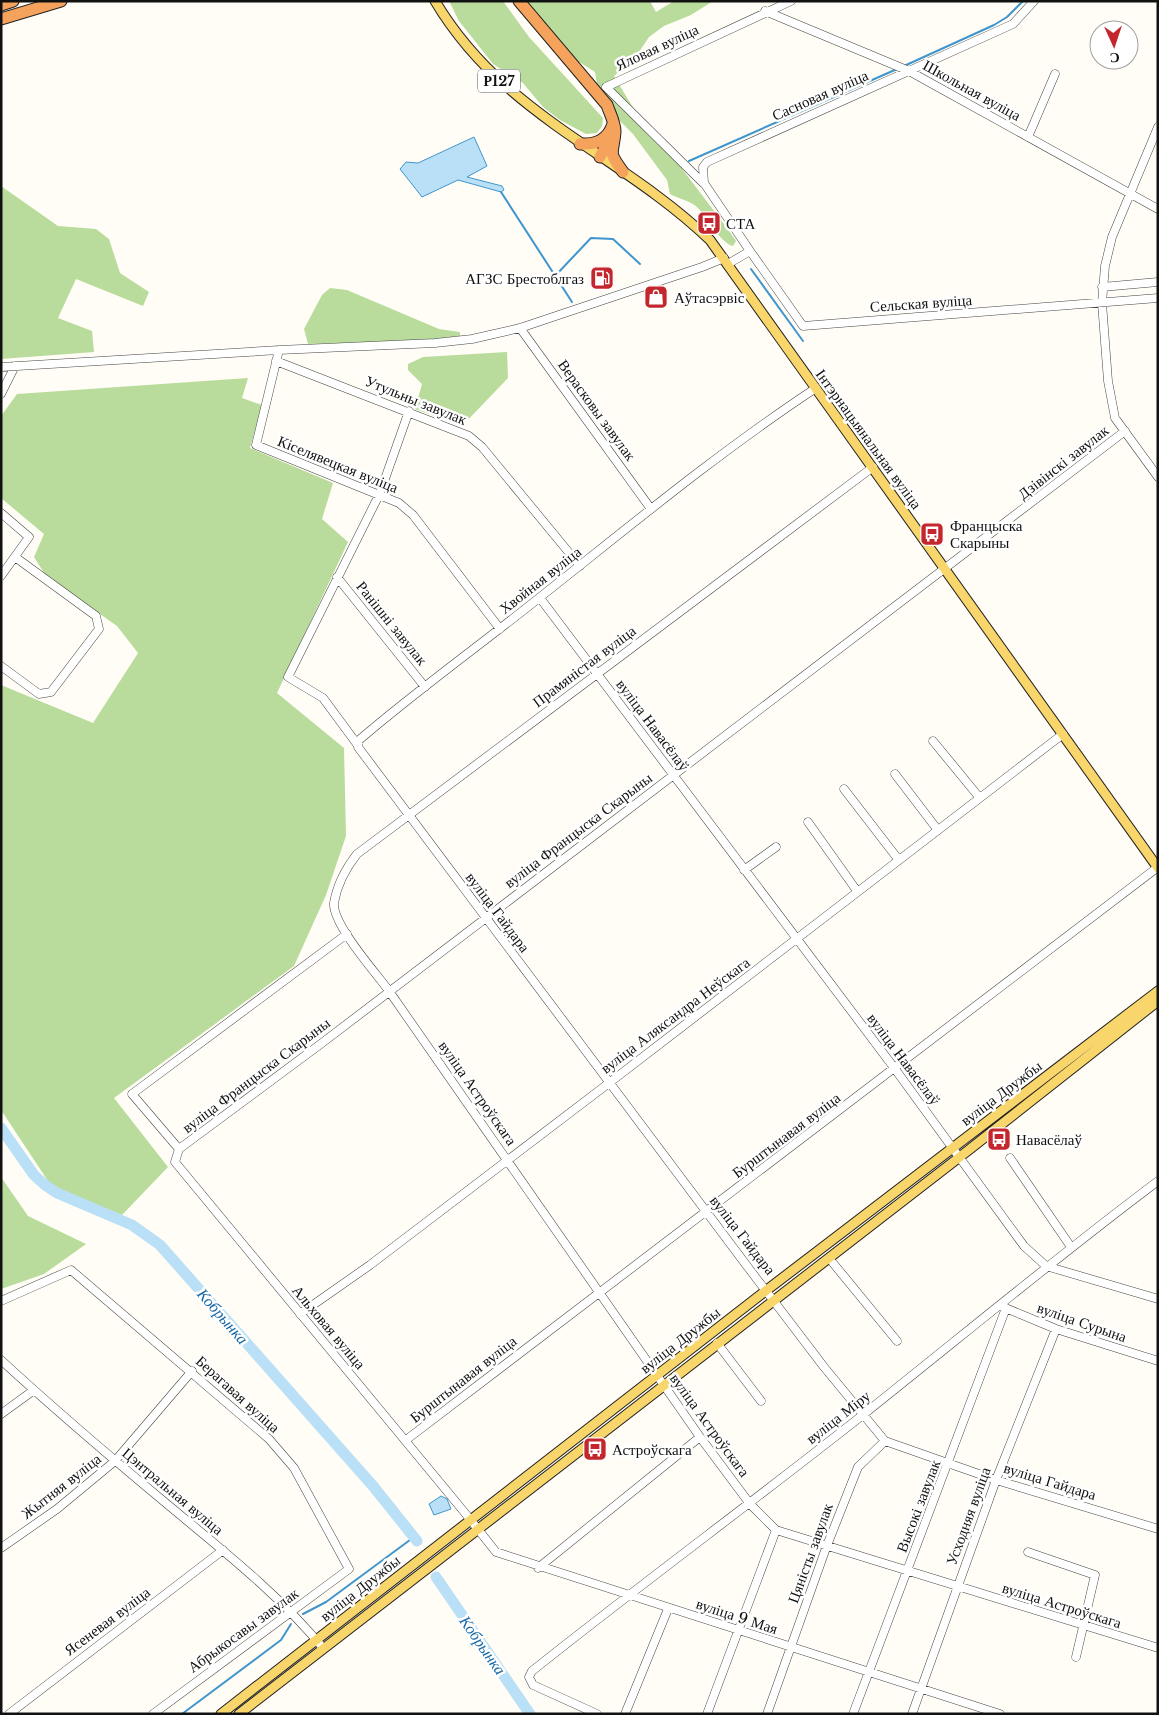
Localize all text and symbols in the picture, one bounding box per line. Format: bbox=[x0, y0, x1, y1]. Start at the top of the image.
street label: Яловая вуліца bbox=[612, 19, 702, 75]
north arrow bbox=[1089, 20, 1139, 70]
text: С bbox=[1109, 49, 1120, 67]
street label: Школьная вуліца bbox=[920, 55, 1025, 125]
street label: Сасновая вуліца bbox=[769, 65, 871, 125]
road number: Р127 bbox=[478, 70, 520, 92]
bus stop icon: СТА bbox=[696, 210, 722, 236]
place label: СТА bbox=[726, 214, 755, 233]
fuel station icon: АГЗС Брестоблгаз bbox=[589, 265, 615, 291]
place label: АГЗС Брестоблгаз bbox=[465, 269, 584, 288]
shop icon: Аўтасэрвіс bbox=[643, 284, 669, 310]
place label: Аўтасэрвіс bbox=[674, 288, 745, 307]
street label: Сельская вуліца bbox=[869, 290, 973, 316]
street label: Верасковы завулак bbox=[554, 356, 640, 465]
street label: Інтэрнацыянальная вуліца bbox=[812, 365, 926, 513]
street label: Утульны завулак bbox=[362, 371, 470, 429]
street label: Дзівінскі завулак bbox=[1014, 420, 1113, 503]
street label: Кіселявецкая вуліца bbox=[275, 431, 401, 497]
place label: Францыска Скарыны bbox=[950, 516, 1023, 552]
bus stop icon: Францыска Скарыны bbox=[919, 521, 945, 547]
street label: Хвойная вуліца bbox=[495, 542, 585, 618]
street label: Ранішні завулак bbox=[352, 577, 432, 669]
street label: Прамяністая вуліца bbox=[529, 621, 640, 711]
street label: вуліца Навасёлаў bbox=[612, 675, 694, 775]
street label: вуліца Францыска Скарыны bbox=[500, 768, 656, 892]
street label: вуліца Гайдара bbox=[462, 868, 535, 956]
street label: вуліца Аляксандра Неўскага bbox=[597, 952, 754, 1077]
street label: вуліца Навасёлаў bbox=[863, 1009, 945, 1109]
street label: вуліца Францыска Скарыны bbox=[178, 1013, 334, 1137]
street label: вуліца Астроўскага bbox=[435, 1037, 521, 1149]
street label: вуліца Дружбы bbox=[957, 1056, 1045, 1130]
street label: Бурштынавая вуліца bbox=[728, 1088, 844, 1182]
bus stop icon: Навасёлаў bbox=[986, 1126, 1012, 1152]
place label: Навасёлаў bbox=[1016, 1130, 1082, 1149]
street label: вуліца Гайдара bbox=[706, 1192, 780, 1279]
street label: Альховая вуліца bbox=[288, 1281, 370, 1373]
water label: Кобрынка bbox=[193, 1283, 253, 1348]
street label: вуліца Сурына bbox=[1035, 1298, 1130, 1346]
street label: вуліца Дружбы bbox=[636, 1303, 724, 1377]
street label: Бурштынавая вуліца bbox=[406, 1331, 521, 1427]
street label: Берагавая вуліца bbox=[192, 1351, 284, 1437]
street label: вуліца Астроўскага bbox=[666, 1369, 754, 1481]
street label: вуліца Міру bbox=[802, 1386, 874, 1448]
bus stop icon: Астроўскага bbox=[582, 1436, 608, 1462]
place label: Астроўскага bbox=[612, 1440, 692, 1459]
street label: Цэнтральная вуліца bbox=[119, 1443, 228, 1539]
street label: Жытняя вуліца bbox=[17, 1449, 105, 1523]
street label: Высокі завулак bbox=[892, 1456, 945, 1555]
street label: вуліца Гайдара bbox=[1002, 1458, 1099, 1504]
street label: Усходняя вуліца bbox=[941, 1464, 995, 1568]
street label: Цяністы завулак bbox=[783, 1500, 837, 1606]
street label: вуліца Дружбы bbox=[316, 1551, 404, 1625]
street label: вуліца Астроўскага bbox=[1000, 1578, 1124, 1632]
street label: Ясеневая вуліца bbox=[60, 1582, 154, 1659]
street label: Абрыкосавы завулак bbox=[184, 1583, 303, 1677]
street label: вуліца 9 Мая bbox=[694, 1594, 780, 1638]
water label: Кобрынка bbox=[455, 1611, 511, 1678]

